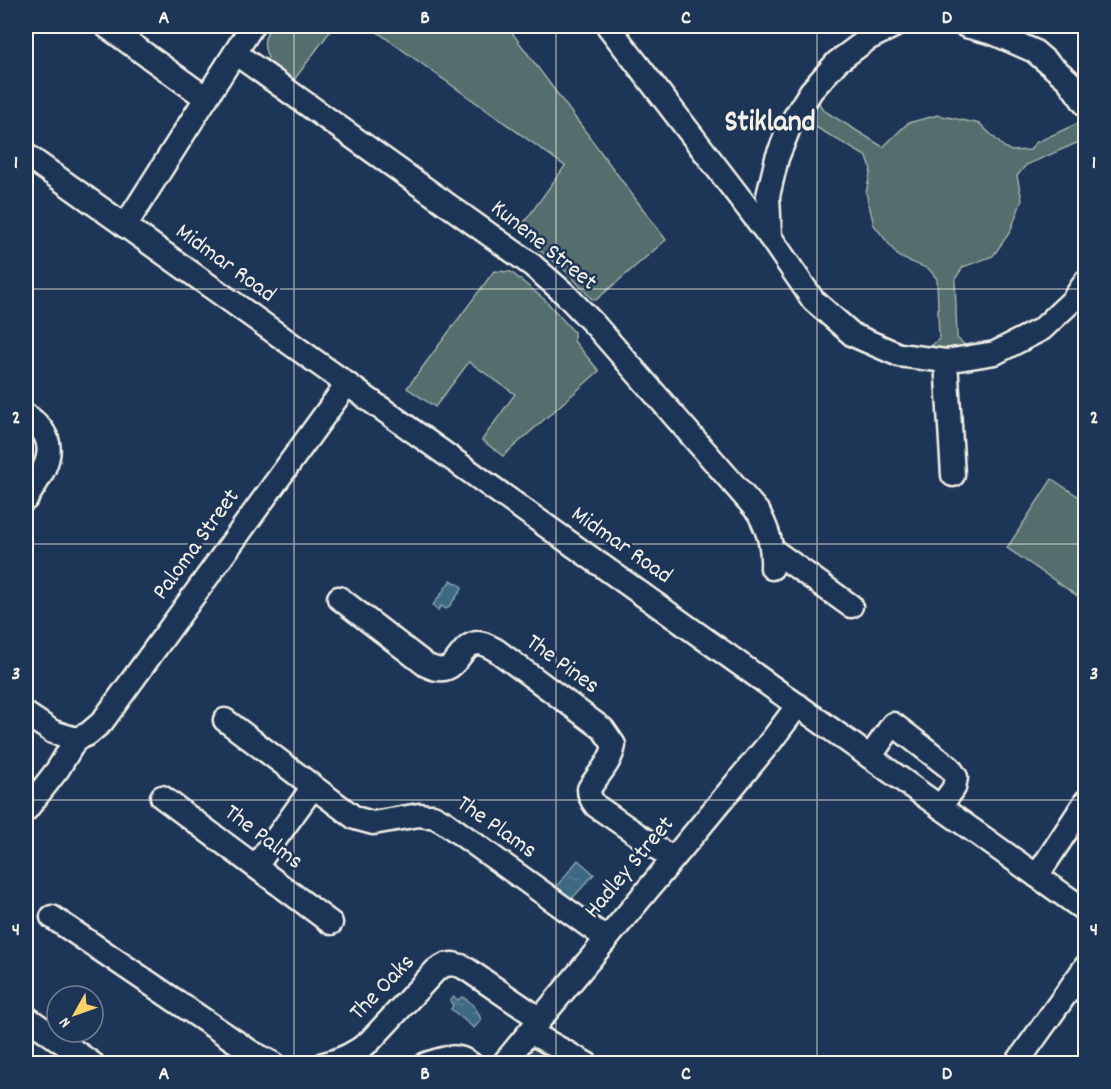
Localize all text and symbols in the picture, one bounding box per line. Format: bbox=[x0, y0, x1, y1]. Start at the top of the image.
text: A bbox=[159, 5, 170, 33]
text: B bbox=[420, 5, 430, 33]
text: C bbox=[681, 5, 691, 33]
text: D bbox=[942, 5, 953, 33]
district label: Stikland bbox=[724, 103, 816, 146]
text: 1 bbox=[14, 150, 18, 178]
text: 1 bbox=[1092, 150, 1096, 178]
street label: Kunene Street bbox=[482, 192, 604, 300]
street label: Midmar Road bbox=[168, 216, 282, 312]
text: 2 bbox=[12, 405, 20, 433]
text: 2 bbox=[1090, 405, 1098, 433]
street label: Paloma Street bbox=[145, 482, 249, 608]
street label: Midmar Road bbox=[563, 499, 679, 593]
street label: The Pines bbox=[518, 627, 606, 703]
text: 3 bbox=[12, 661, 20, 689]
text: 3 bbox=[1090, 661, 1098, 689]
street label: The Plams bbox=[449, 788, 543, 868]
street label: The Palms bbox=[216, 797, 310, 879]
street label: Hadley Street bbox=[577, 809, 683, 927]
text: 4 bbox=[12, 917, 20, 945]
text: 4 bbox=[1090, 917, 1098, 945]
street label: The Oaks bbox=[342, 947, 424, 1029]
north arrow bbox=[45, 984, 105, 1044]
text: N bbox=[54, 1012, 77, 1032]
text: A bbox=[159, 1061, 170, 1089]
text: B bbox=[420, 1061, 430, 1089]
text: C bbox=[681, 1061, 691, 1089]
text: D bbox=[942, 1061, 953, 1089]

